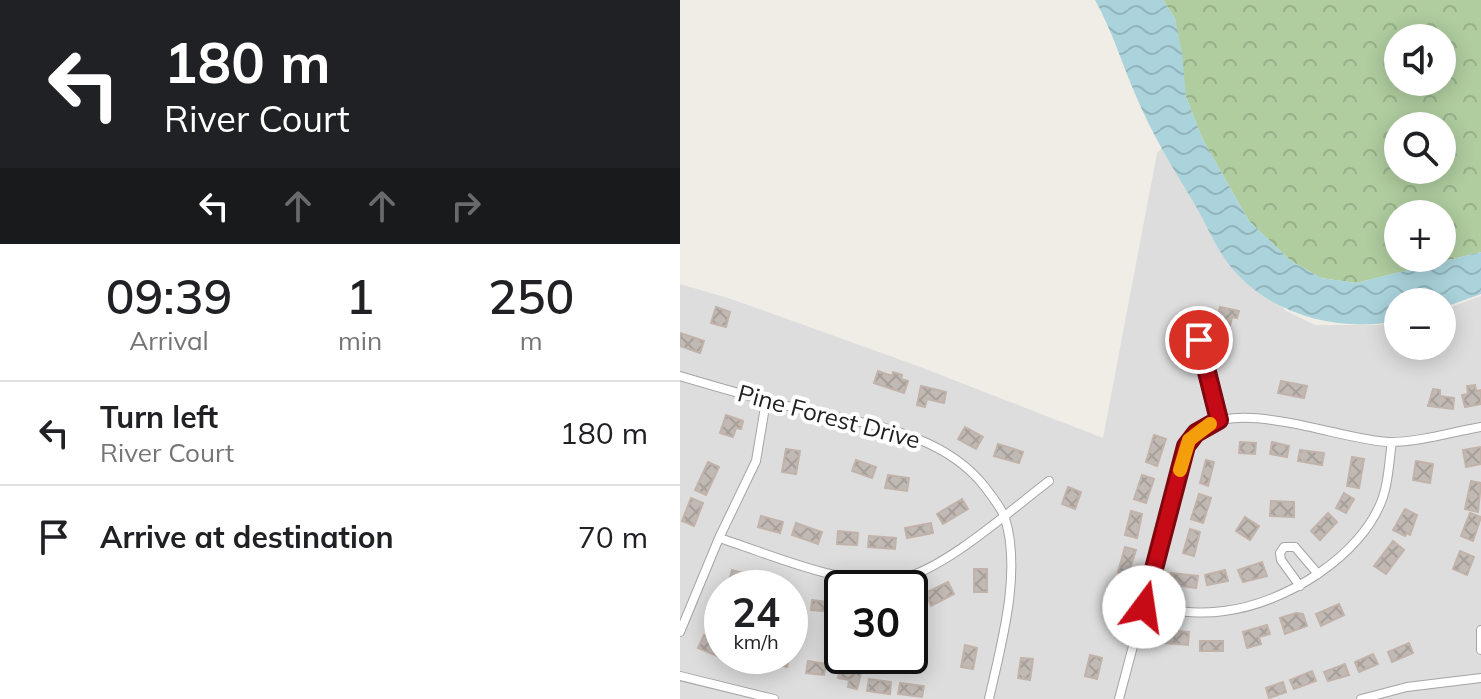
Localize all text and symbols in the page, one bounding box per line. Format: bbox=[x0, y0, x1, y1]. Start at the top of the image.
map controls bbox=[1384, 24, 1456, 360]
button: sound bbox=[1384, 24, 1456, 96]
text: 180 m bbox=[164, 27, 331, 97]
icon: left bbox=[32, 32, 136, 136]
text: River Court bbox=[164, 96, 350, 141]
button: search bbox=[1384, 112, 1456, 184]
icon: left bbox=[192, 184, 236, 228]
icon: ahead bbox=[276, 184, 320, 228]
icon: ahead bbox=[360, 184, 404, 228]
icon: right bbox=[444, 184, 488, 228]
button: + bbox=[1384, 200, 1456, 272]
text: 09:39 bbox=[106, 266, 232, 326]
text: 1 bbox=[346, 266, 374, 326]
text: 250 bbox=[488, 266, 574, 326]
button: − bbox=[1384, 288, 1456, 360]
pin bbox=[1165, 306, 1233, 374]
icon: arrive bbox=[1177, 318, 1221, 362]
text: Arrival bbox=[129, 324, 209, 357]
text: min bbox=[338, 324, 382, 357]
text: m bbox=[520, 324, 543, 357]
street label: Pine Forest Drive bbox=[735, 377, 924, 455]
text: Turn left bbox=[100, 398, 218, 436]
icon: left bbox=[32, 411, 76, 455]
text: 180 m bbox=[560, 414, 648, 452]
text: River Court bbox=[100, 436, 234, 469]
icon: arrive bbox=[32, 515, 76, 559]
text: Arrive at destination bbox=[100, 518, 394, 556]
text: 70 m bbox=[578, 518, 648, 556]
position arrow bbox=[1102, 565, 1186, 649]
speed limit sign: 30 bbox=[824, 570, 928, 674]
text: 24 bbox=[732, 587, 780, 637]
text: km/h bbox=[733, 629, 779, 654]

